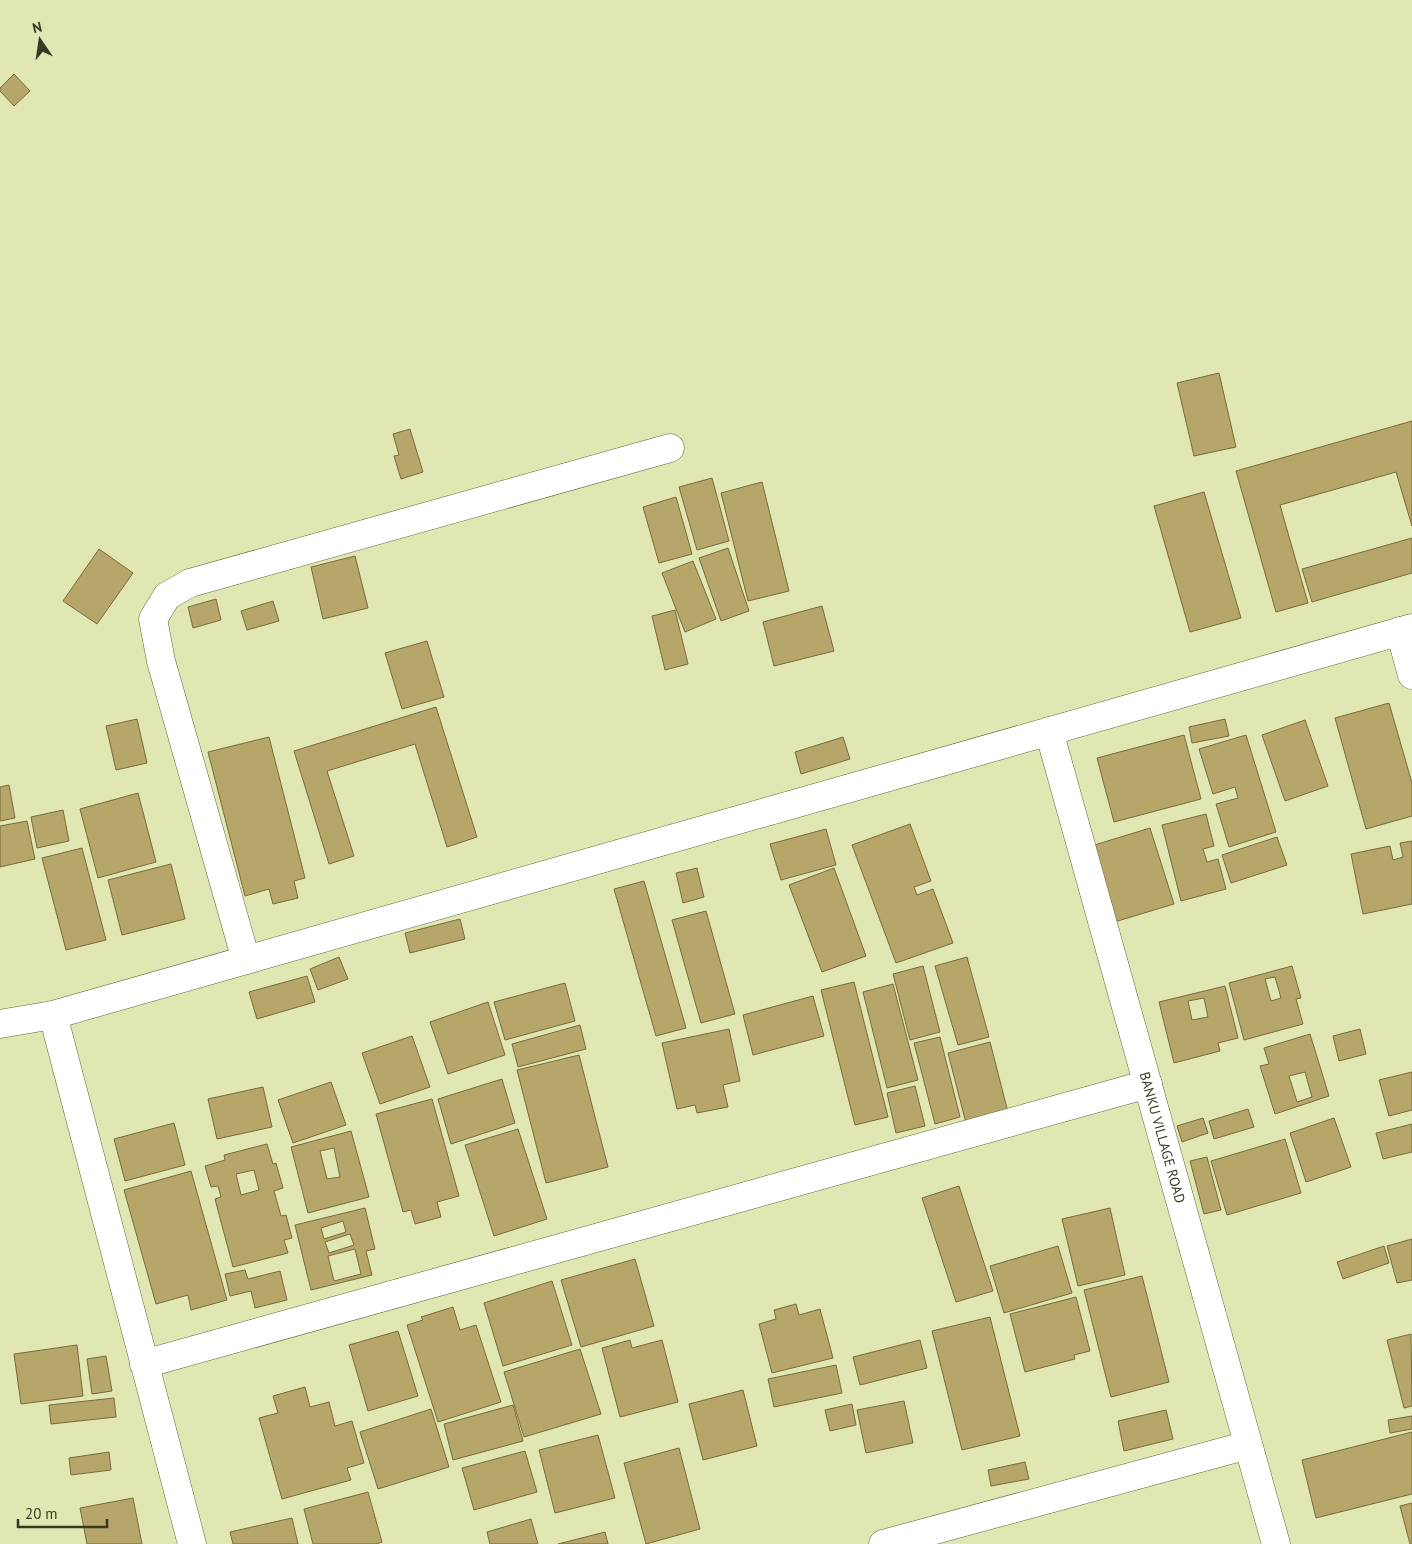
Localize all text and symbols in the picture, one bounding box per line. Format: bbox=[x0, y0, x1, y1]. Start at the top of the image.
north arrow bbox=[15, 15, 65, 65]
text: N bbox=[31, 18, 44, 37]
street label: BANKU VILLAGE ROAD bbox=[1136, 1070, 1189, 1205]
scale bar bbox=[18, 1496, 106, 1528]
text: 20 m bbox=[25, 1504, 58, 1523]

